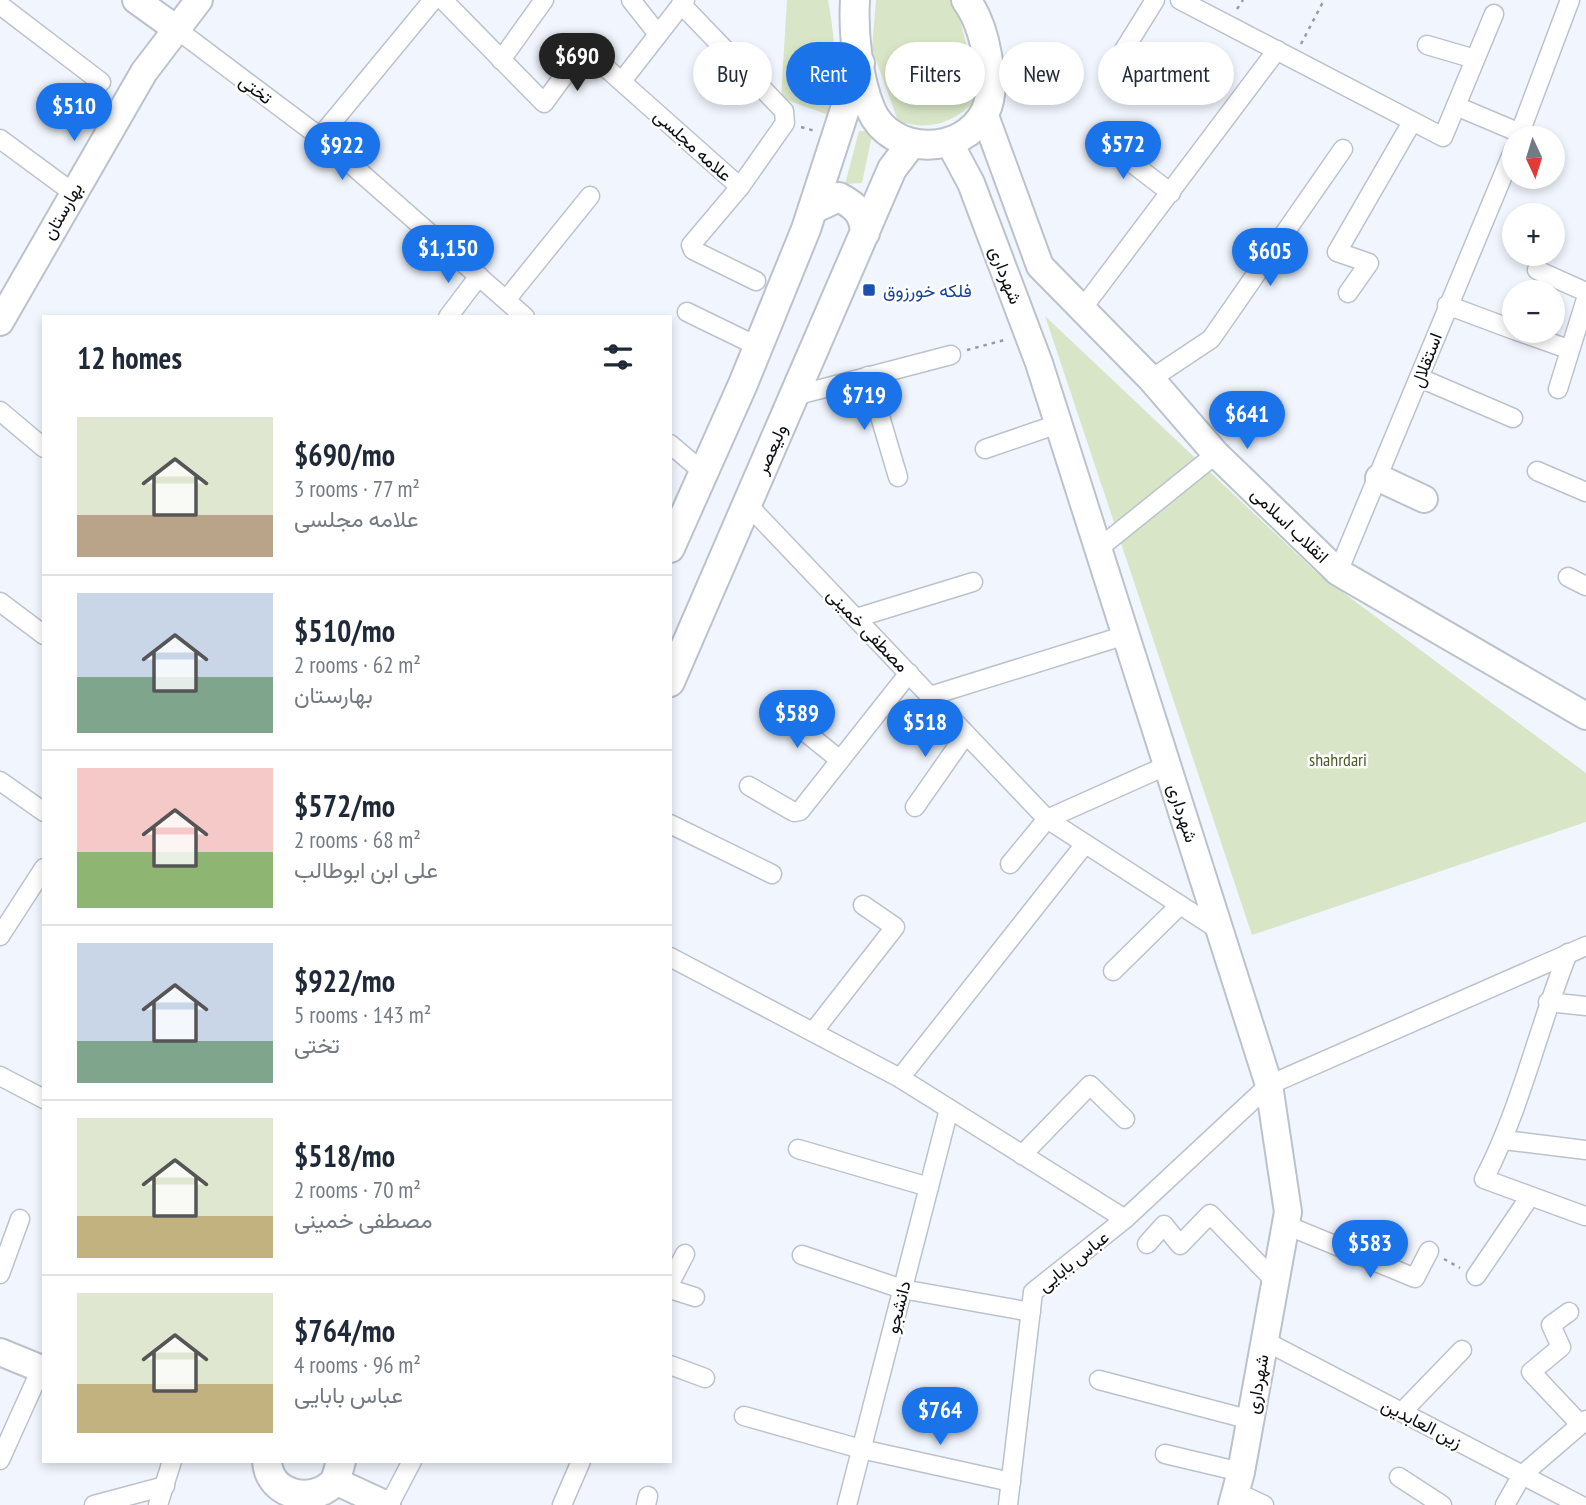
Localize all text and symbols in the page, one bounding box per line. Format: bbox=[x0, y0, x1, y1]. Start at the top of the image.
pin: $690 bbox=[536, 34, 618, 93]
text: $690 bbox=[555, 41, 599, 70]
chip: Buy bbox=[693, 42, 772, 105]
chip: Rent bbox=[786, 42, 871, 105]
chip: Filters bbox=[885, 42, 985, 105]
chip: New bbox=[999, 42, 1084, 105]
chip: Apartment bbox=[1098, 42, 1234, 105]
street label: تختی bbox=[235, 69, 277, 109]
pin: $510 bbox=[33, 83, 115, 143]
text: $510 bbox=[52, 91, 96, 120]
street label: علامه مجلسی bbox=[649, 104, 737, 186]
pin: $922 bbox=[301, 122, 383, 182]
pin: $572 bbox=[1082, 122, 1164, 181]
north arrow bbox=[1502, 126, 1564, 189]
map controls bbox=[1502, 126, 1565, 343]
text: $572 bbox=[1101, 129, 1145, 158]
text: $922 bbox=[320, 130, 364, 159]
street label: بهارستان bbox=[37, 179, 87, 243]
button: + bbox=[1502, 203, 1565, 266]
pin: $1,150 bbox=[391, 226, 505, 285]
pin: $605 bbox=[1229, 229, 1311, 288]
text: $1,150 bbox=[418, 233, 478, 262]
text: $605 bbox=[1248, 236, 1292, 265]
street label: شهرداری bbox=[984, 243, 1028, 307]
place label: فلکه خورزوق bbox=[883, 279, 972, 302]
button: − bbox=[1502, 280, 1565, 343]
marker: فلکه خورزوق bbox=[861, 282, 877, 298]
street label: استقلال bbox=[1405, 329, 1447, 391]
text: 12 homes bbox=[77, 338, 182, 377]
icon: filters bbox=[599, 338, 637, 376]
pin: $719 bbox=[823, 372, 905, 432]
text: $719 bbox=[842, 380, 886, 409]
pin: $641 bbox=[1206, 392, 1288, 451]
text: $641 bbox=[1225, 399, 1269, 428]
street label: ولیعصر bbox=[749, 420, 792, 479]
text: $690/mo bbox=[294, 435, 395, 474]
icon: home bbox=[133, 445, 217, 529]
text: 3 rooms · 77 m² bbox=[294, 474, 420, 503]
street label: انقلاب اسلامی bbox=[1246, 482, 1334, 568]
text: علامه مجلسی bbox=[294, 504, 419, 533]
street label: مصطفی خمینی bbox=[822, 583, 914, 677]
text: $510/mo bbox=[294, 611, 395, 650]
icon: home bbox=[133, 621, 217, 705]
text: 2 rooms · 62 m² bbox=[294, 650, 421, 679]
text: بهارستان bbox=[294, 680, 373, 709]
pin: $589 bbox=[756, 690, 838, 750]
text: $589 bbox=[775, 698, 819, 727]
pin: $518 bbox=[884, 700, 966, 759]
text: $518 bbox=[903, 707, 947, 736]
park label: shahrdari bbox=[1309, 748, 1367, 771]
street label: شهرداری bbox=[1163, 781, 1203, 845]
text: $572/mo bbox=[294, 786, 395, 825]
icon: home bbox=[133, 796, 217, 880]
text: 2 rooms · 68 m² bbox=[294, 825, 421, 854]
text: علی ابن ابوطالب bbox=[294, 855, 438, 884]
text: $922/mo bbox=[294, 961, 395, 1000]
icon: home bbox=[133, 971, 217, 1055]
text: 5 rooms · 143 m² bbox=[294, 1000, 431, 1029]
text: تختی bbox=[294, 1030, 340, 1059]
text: $518/mo bbox=[294, 1136, 395, 1175]
icon: home bbox=[133, 1146, 217, 1230]
text: 2 rooms · 70 m² bbox=[294, 1175, 421, 1204]
text: مصطفی خمینی bbox=[294, 1205, 432, 1234]
pin: $583 bbox=[1329, 1220, 1411, 1280]
street label: عباس بابایی bbox=[1033, 1225, 1113, 1297]
text: $583 bbox=[1348, 1228, 1392, 1257]
street label: دانشجو bbox=[880, 1278, 916, 1336]
text: $764/mo bbox=[294, 1311, 395, 1350]
icon: home bbox=[133, 1321, 217, 1405]
text: 4 rooms · 96 m² bbox=[294, 1350, 421, 1379]
street label: شهرداری bbox=[1240, 1352, 1274, 1416]
text: عباس بابایی bbox=[294, 1380, 403, 1409]
pin: $764 bbox=[899, 1388, 981, 1447]
street label: زین العابدین bbox=[1378, 1393, 1466, 1453]
text: $764 bbox=[918, 1395, 962, 1424]

